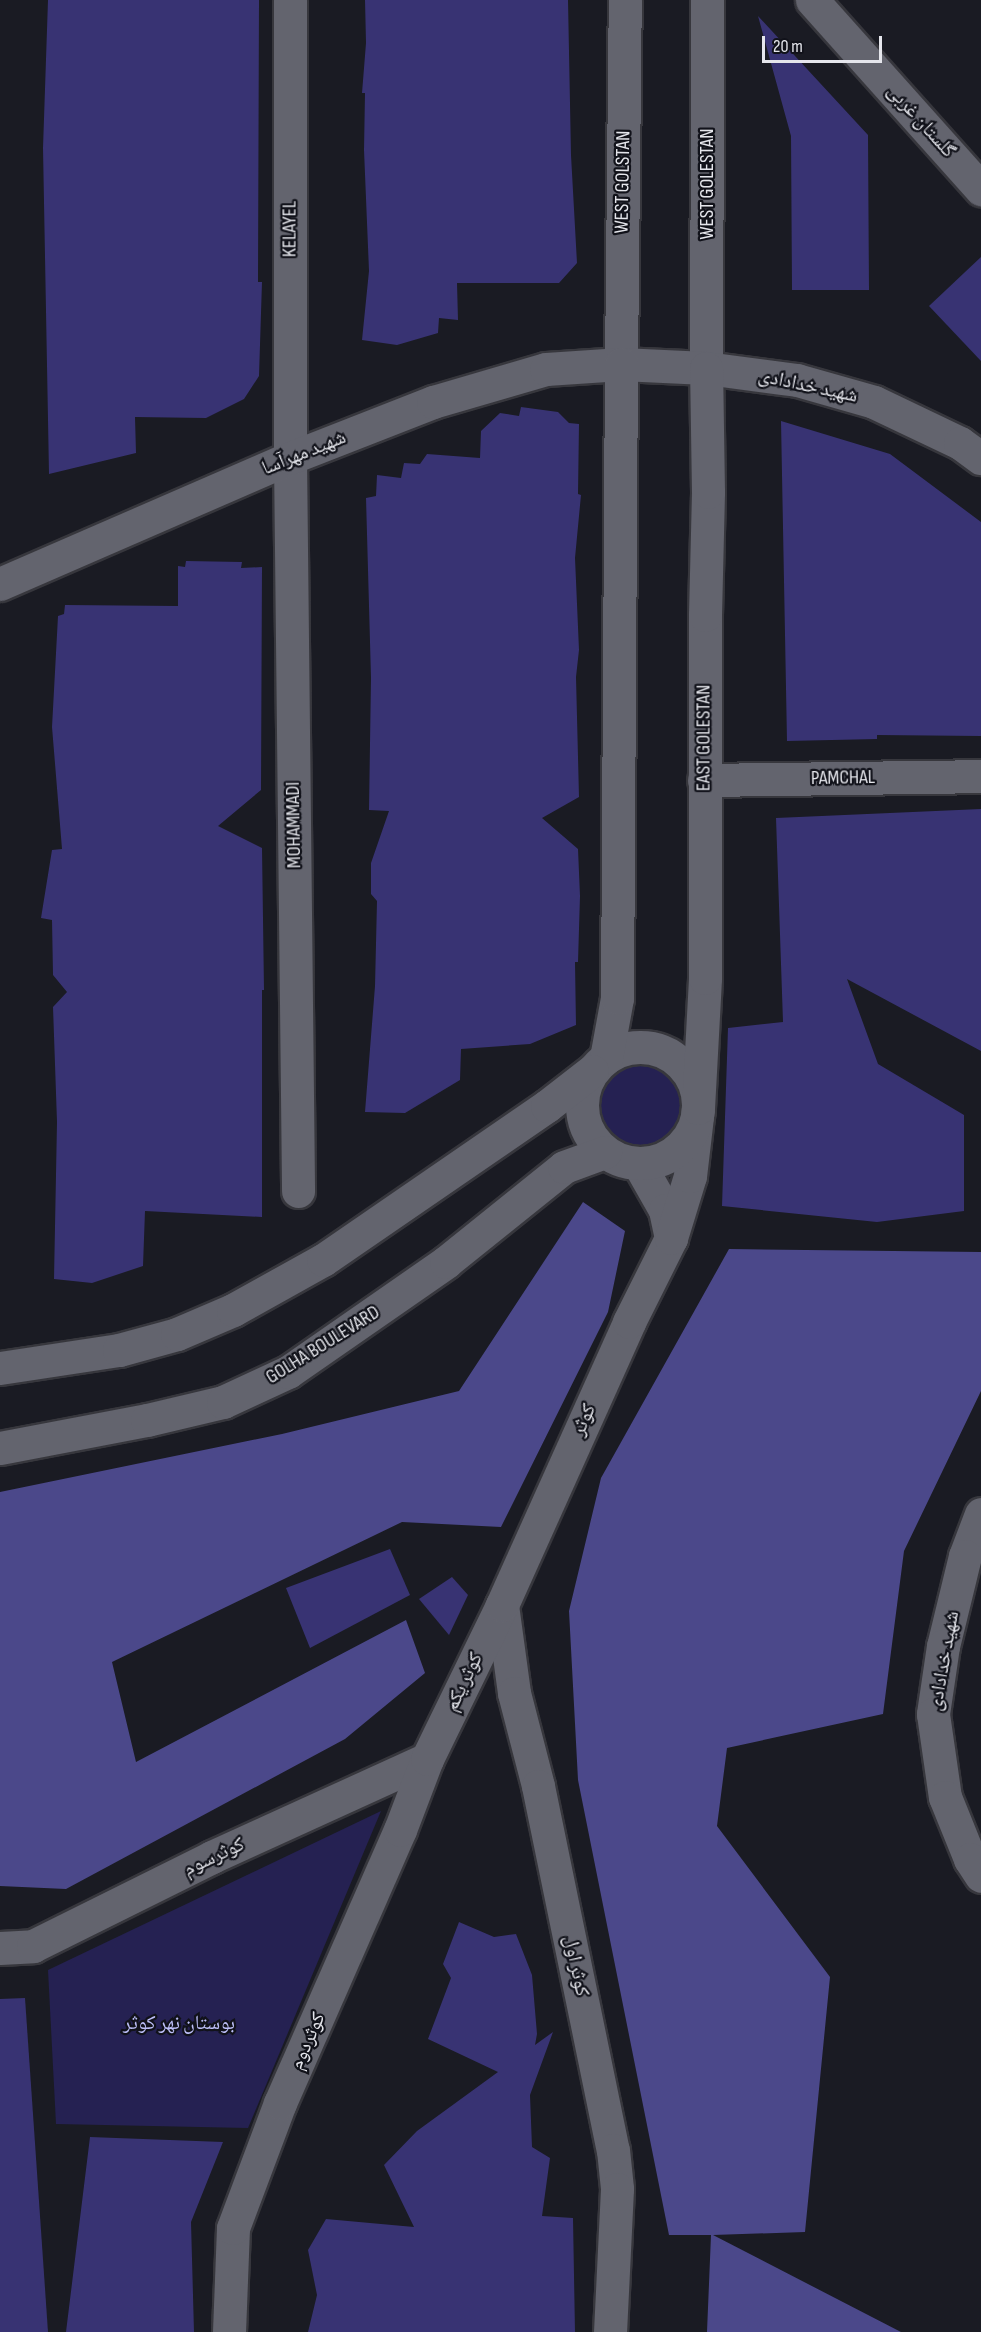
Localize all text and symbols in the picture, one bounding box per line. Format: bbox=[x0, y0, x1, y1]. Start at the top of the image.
scale bar bbox=[765, 24, 885, 62]
text: 20 m bbox=[773, 36, 803, 57]
street label: گلستان غربی bbox=[882, 79, 960, 163]
street label: WEST GOLESTAN bbox=[695, 129, 719, 239]
street label: WEST GOLSTAN bbox=[610, 130, 636, 234]
street label: KELAYEL bbox=[278, 201, 302, 257]
street label: شهید خدادادی bbox=[756, 364, 860, 408]
street label: شهید مهرآسا bbox=[259, 425, 349, 481]
street label: EAST GOLESTAN bbox=[692, 685, 716, 791]
street label: PAMCHAL bbox=[811, 765, 875, 791]
street label: MOHAMMADI bbox=[281, 781, 307, 869]
street label: GOLHA BOULEVARD bbox=[262, 1300, 384, 1390]
street label: کوثر bbox=[566, 1400, 602, 1440]
street label: شهید خدادادی bbox=[923, 1609, 965, 1713]
street label: کوثر یکم bbox=[440, 1649, 488, 1715]
street label: کوثرسوم bbox=[180, 1832, 248, 1882]
street label: کوثر اول bbox=[558, 1933, 594, 1999]
street label: کوثردوم bbox=[285, 2009, 331, 2073]
park label: بوستان نهر کوثر bbox=[123, 2011, 235, 2035]

